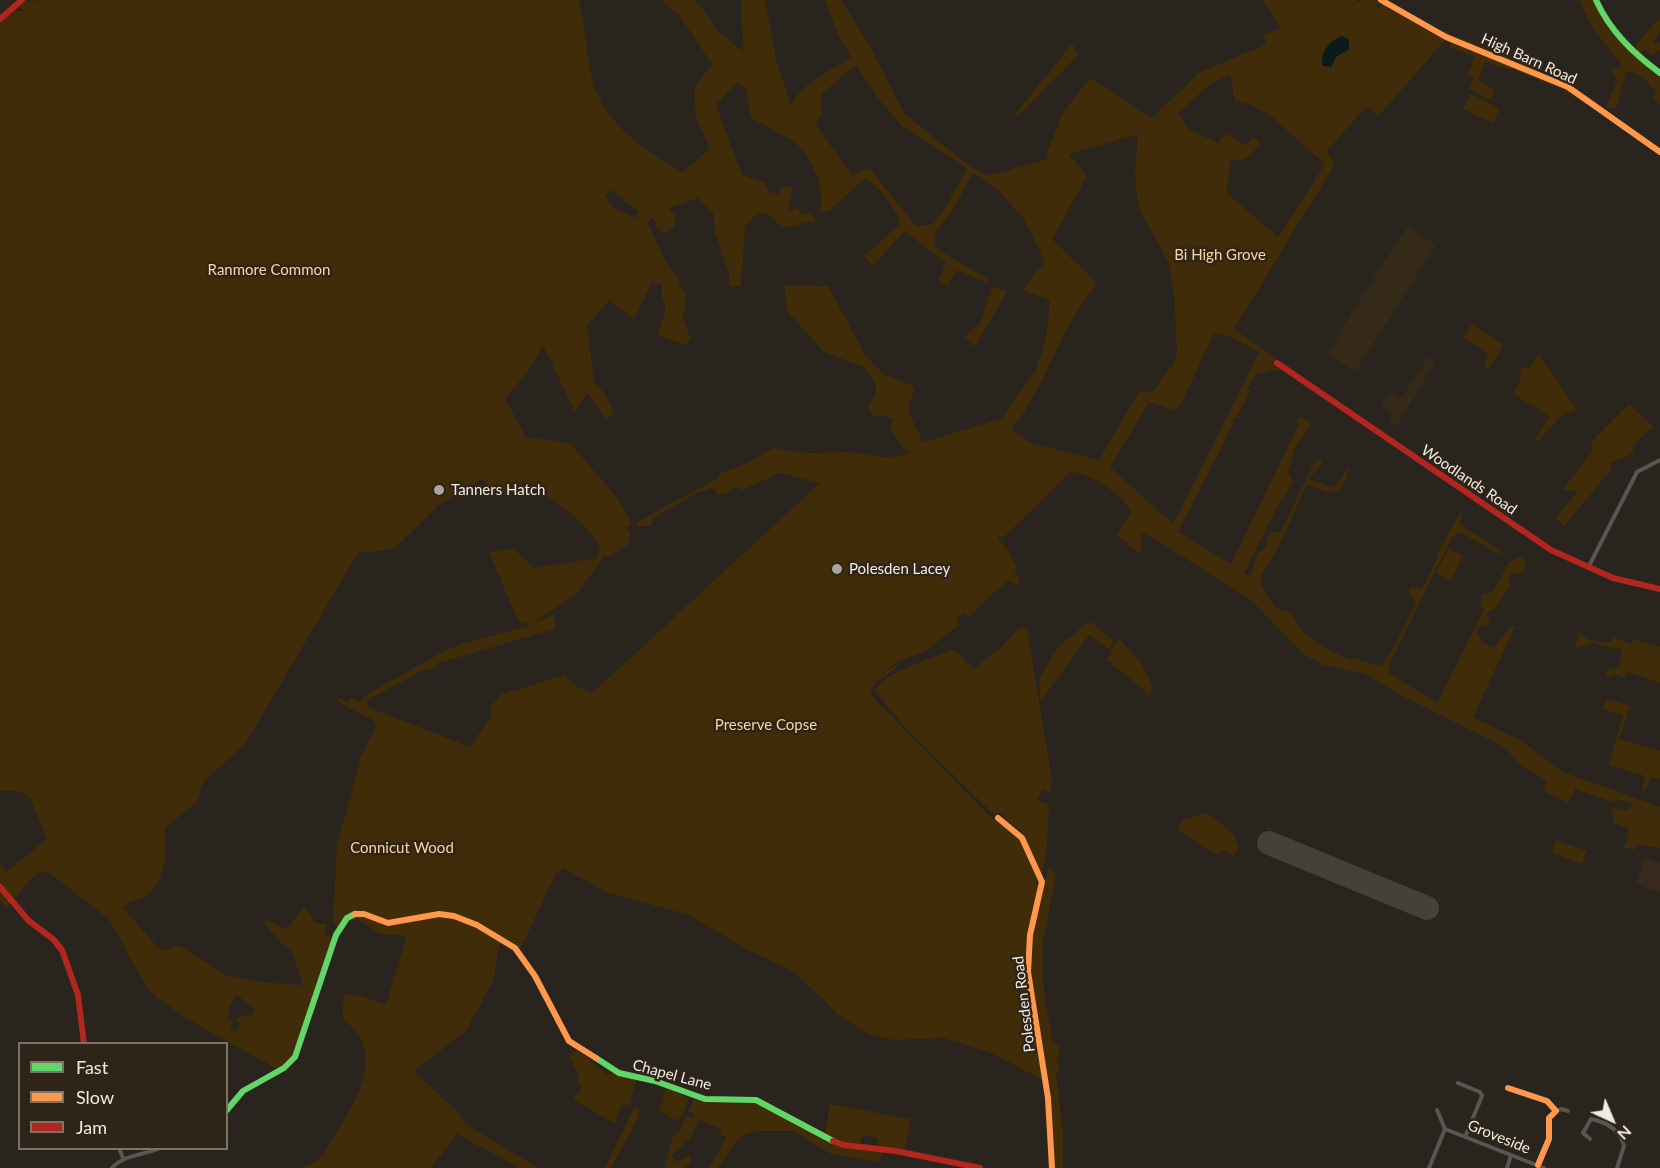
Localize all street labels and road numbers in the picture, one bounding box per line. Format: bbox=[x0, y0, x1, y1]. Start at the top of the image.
street label: High Barn Road bbox=[1478, 30, 1580, 88]
street label: Woodlands Road bbox=[1418, 441, 1520, 519]
street label: Polesden Road bbox=[1009, 955, 1039, 1053]
street label: Chapel Lane bbox=[631, 1056, 713, 1094]
street label: Groveside bbox=[1465, 1116, 1533, 1158]

